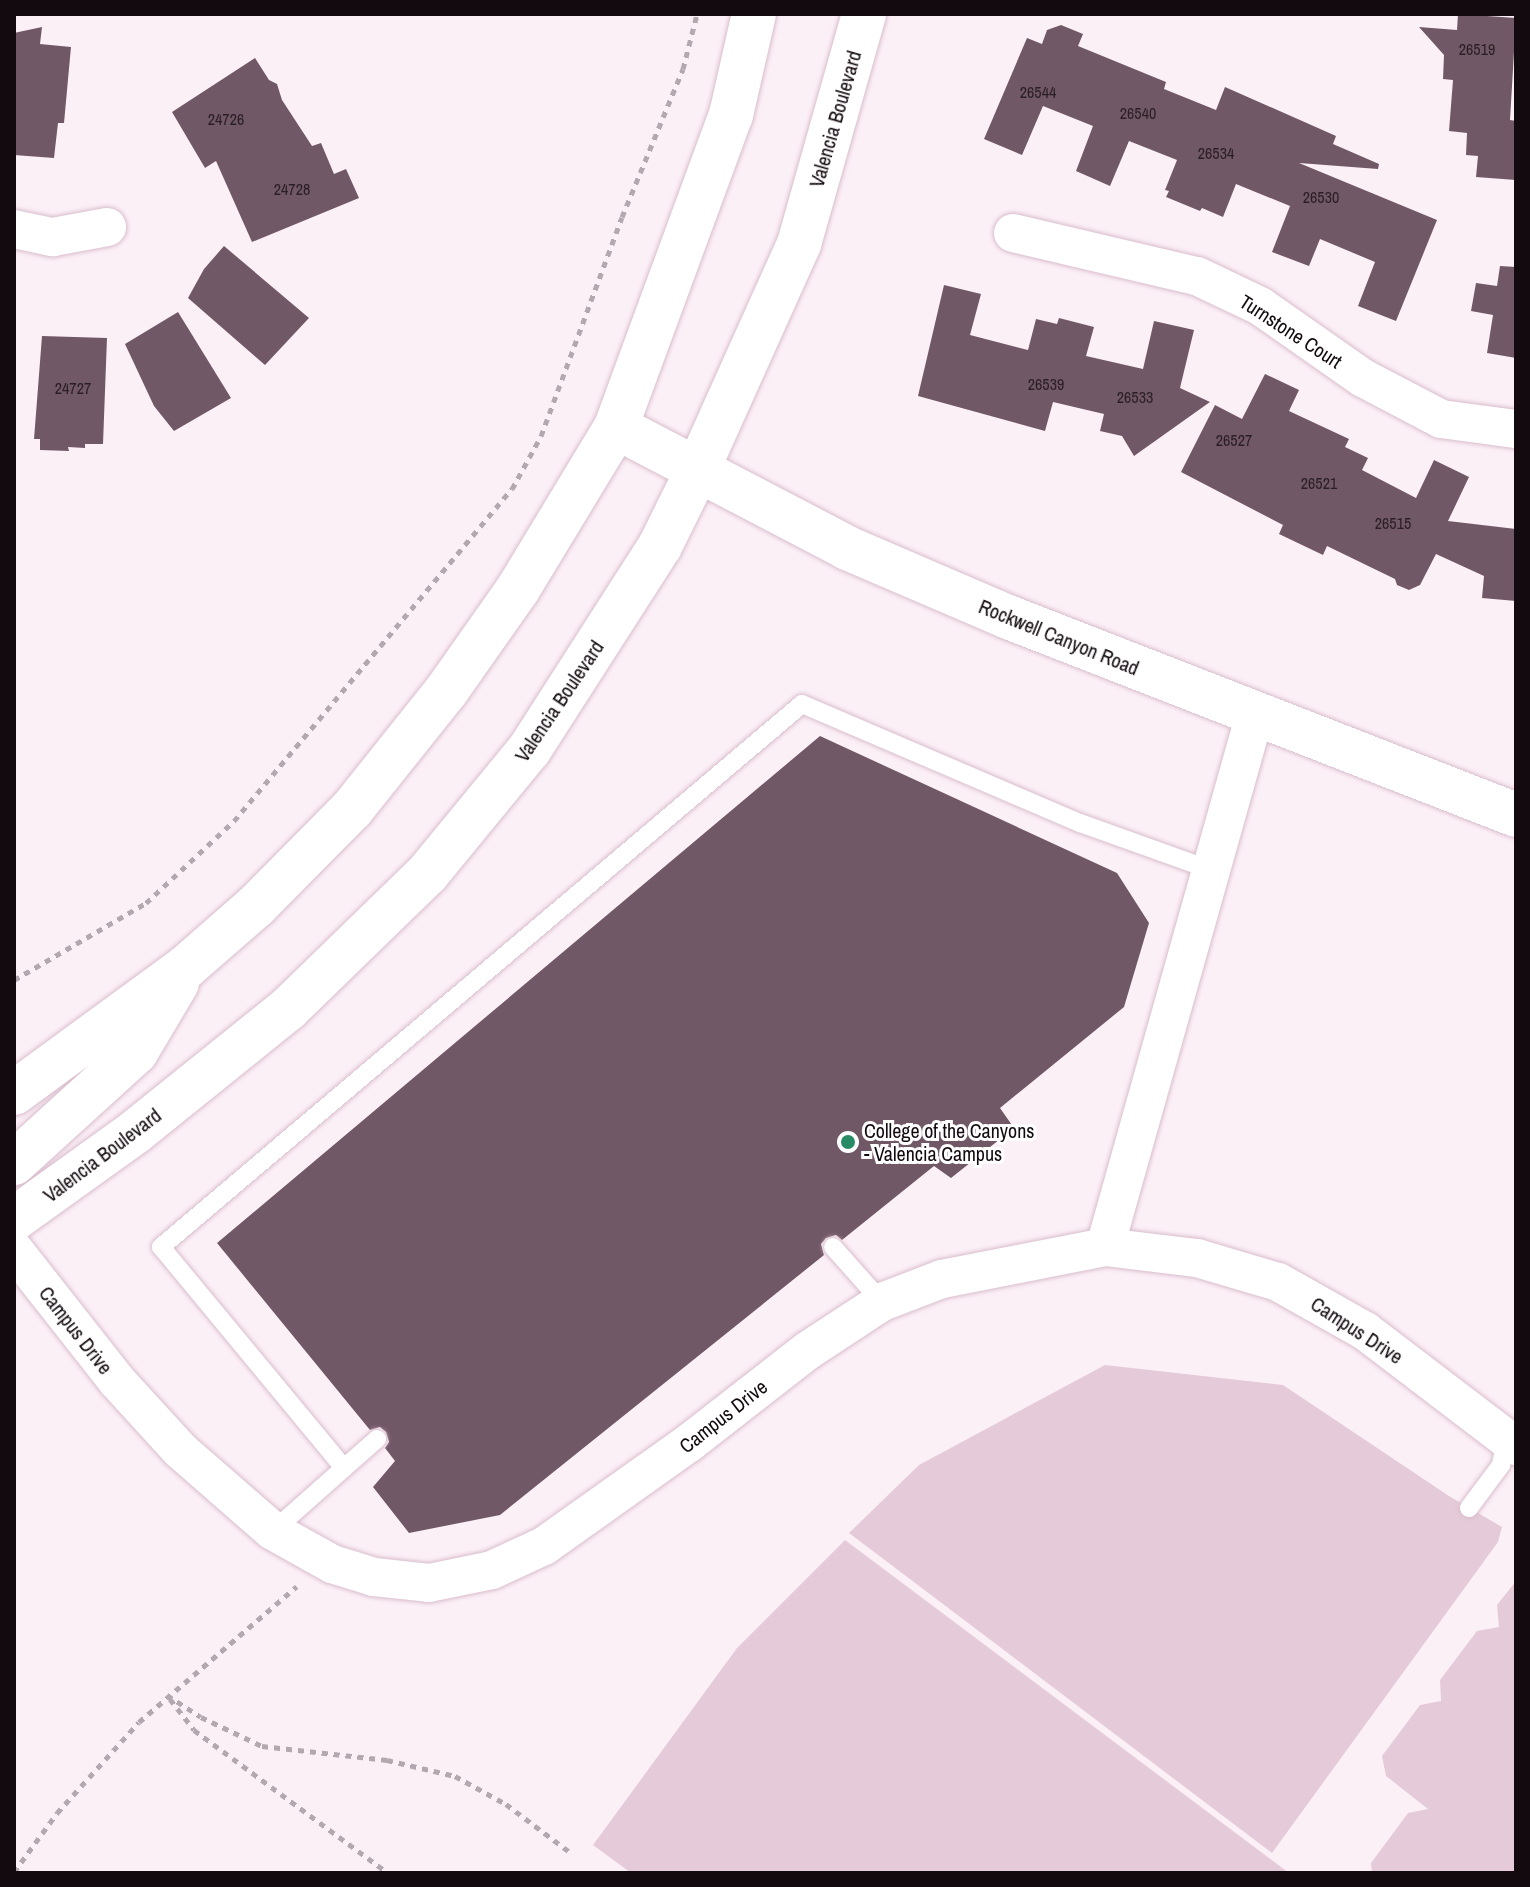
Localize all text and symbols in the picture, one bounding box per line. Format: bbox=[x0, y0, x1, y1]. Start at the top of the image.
house number: 26519 bbox=[1459, 39, 1495, 59]
street label: Valencia Boulevard bbox=[804, 48, 866, 190]
house number: 26544 bbox=[1020, 82, 1056, 102]
house number: 26540 bbox=[1120, 103, 1156, 123]
house number: 24726 bbox=[208, 109, 244, 129]
house number: 26534 bbox=[1198, 143, 1234, 163]
house number: 24728 bbox=[274, 179, 310, 199]
house number: 26530 bbox=[1303, 187, 1339, 207]
street label: Turnstone Court bbox=[1235, 289, 1347, 373]
house number: 26539 bbox=[1028, 374, 1064, 394]
house number: 24727 bbox=[55, 378, 91, 398]
house number: 26533 bbox=[1117, 387, 1153, 407]
house number: 26527 bbox=[1216, 430, 1252, 450]
house number: 26521 bbox=[1301, 473, 1337, 493]
house number: 26515 bbox=[1375, 513, 1411, 533]
street label: Rockwell Canyon Road bbox=[975, 594, 1143, 680]
street label: Valencia Boulevard bbox=[510, 636, 608, 766]
street label: Valencia Boulevard bbox=[38, 1103, 166, 1207]
place label: College of the Canyons - Valencia Campus bbox=[864, 1118, 1034, 1165]
marker: College of the Canyons - Valencia Campus bbox=[839, 1133, 857, 1151]
street label: Campus Drive bbox=[34, 1281, 118, 1379]
street label: Campus Drive bbox=[1307, 1291, 1407, 1369]
street label: Campus Drive bbox=[674, 1374, 772, 1458]

